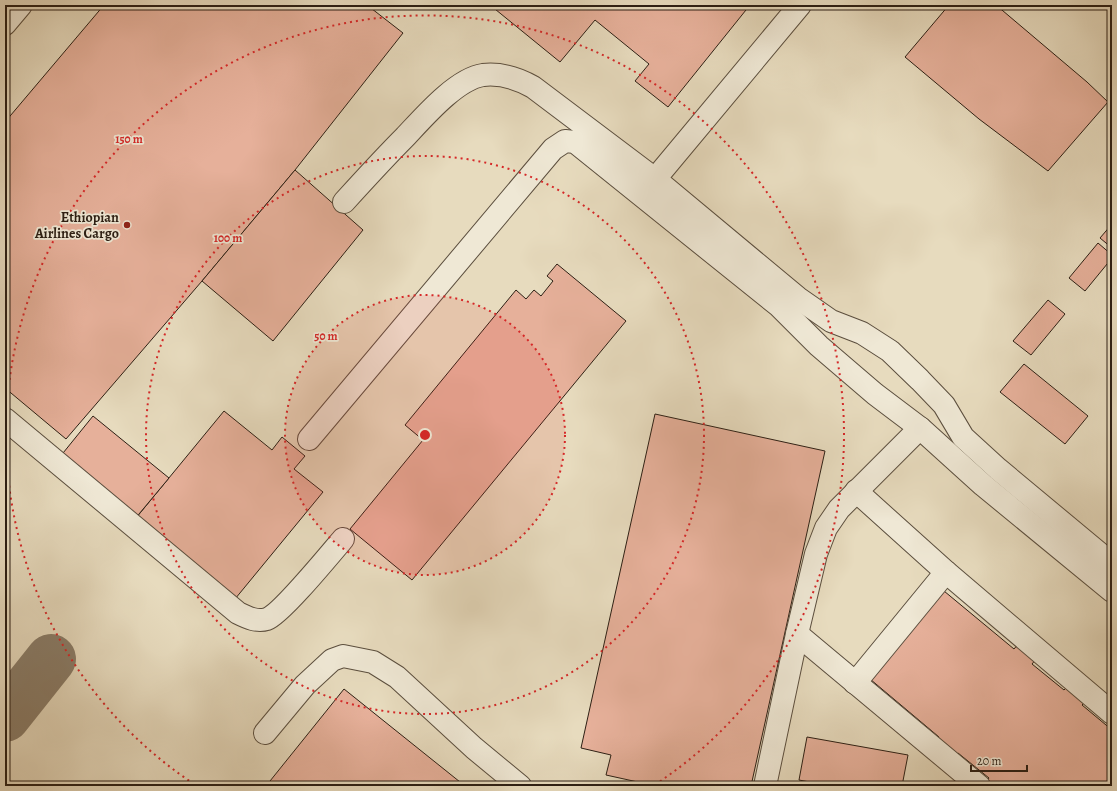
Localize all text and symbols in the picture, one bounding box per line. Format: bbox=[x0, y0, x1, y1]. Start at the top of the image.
text: 150 m bbox=[115, 131, 143, 147]
place label: Ethiopian Airlines Cargo bbox=[34, 208, 119, 243]
marker: Ethiopian Airlines Cargo bbox=[122, 220, 132, 230]
text: 100 m bbox=[214, 230, 242, 246]
text: 50 m bbox=[314, 328, 338, 344]
centre of rings bbox=[418, 428, 432, 442]
scale bar bbox=[971, 747, 1027, 773]
text: 20 m bbox=[977, 753, 1001, 769]

